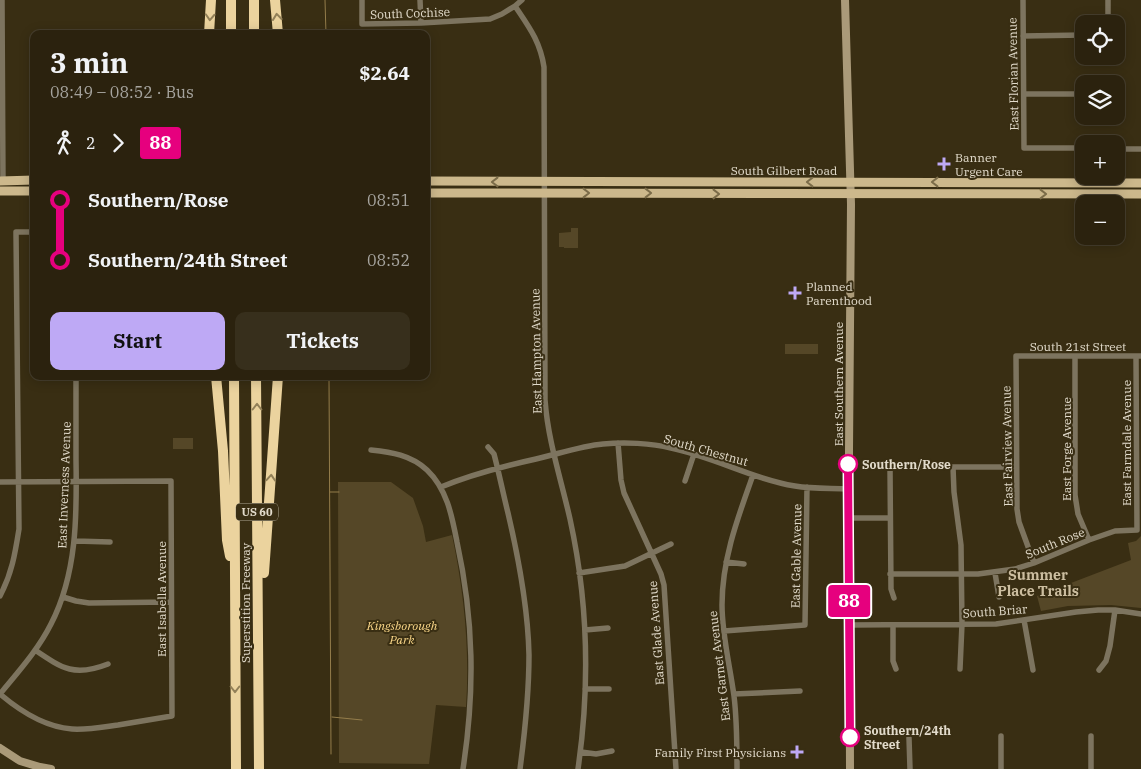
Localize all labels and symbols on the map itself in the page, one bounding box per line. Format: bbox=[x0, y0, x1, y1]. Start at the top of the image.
street label: South Cochise bbox=[370, 4, 450, 22]
one-way arrow bbox=[204, 13, 215, 21]
one-way arrow bbox=[272, 13, 283, 21]
street label: East Florian Avenue bbox=[1005, 17, 1021, 131]
place label: Banner Urgent Care bbox=[955, 150, 1023, 179]
marker: Banner Urgent Care bbox=[937, 157, 951, 171]
street label: South Gilbert Road bbox=[731, 163, 837, 178]
one-way arrow bbox=[491, 177, 499, 187]
one-way arrow bbox=[805, 177, 813, 187]
one-way arrow bbox=[931, 177, 939, 187]
one-way arrow bbox=[582, 188, 590, 198]
one-way arrow bbox=[644, 188, 652, 199]
one-way arrow bbox=[713, 189, 721, 199]
one-way arrow bbox=[1039, 189, 1047, 200]
place label: Planned Parenthood bbox=[806, 279, 872, 308]
marker: Planned Parenthood bbox=[788, 286, 802, 300]
street label: East Hampton Avenue bbox=[527, 288, 545, 414]
street label: East Southern Avenue bbox=[831, 322, 846, 446]
street label: South 21st Street bbox=[1030, 339, 1126, 354]
street label: East Farmdale Avenue bbox=[1119, 380, 1134, 506]
street label: East Fairview Avenue bbox=[998, 385, 1016, 507]
street label: East Forge Avenue bbox=[1059, 397, 1074, 501]
one-way arrow bbox=[252, 403, 262, 410]
street label: East Inverness Avenue bbox=[54, 421, 74, 549]
street label: South Chestnut bbox=[662, 431, 750, 469]
marker: Southern/Rose bbox=[838, 454, 858, 474]
place label: Southern/Rose bbox=[862, 457, 951, 472]
one-way arrow bbox=[265, 473, 276, 481]
road number: US 60 bbox=[236, 504, 278, 520]
street label: East Gable Avenue bbox=[788, 504, 804, 608]
street label: South Rose bbox=[1023, 524, 1087, 562]
street label: East Isabella Avenue bbox=[154, 541, 169, 657]
street label: Superstition Freeway bbox=[238, 542, 253, 663]
district label: Summer Place Trails bbox=[997, 566, 1079, 600]
street label: East Glade Avenue bbox=[645, 580, 667, 686]
line badge: 88 bbox=[826, 585, 872, 617]
street label: South Briar bbox=[962, 601, 1029, 621]
street label: East Garnet Avenue bbox=[705, 610, 733, 722]
park label: Kingsborough Park bbox=[366, 618, 438, 647]
one-way arrow bbox=[230, 685, 241, 693]
place label: Southern/24th Street bbox=[864, 723, 951, 752]
marker: Southern/24th Street bbox=[840, 727, 860, 747]
place label: Family First Physicians bbox=[654, 745, 786, 760]
marker: Family First Physicians bbox=[790, 745, 804, 759]

